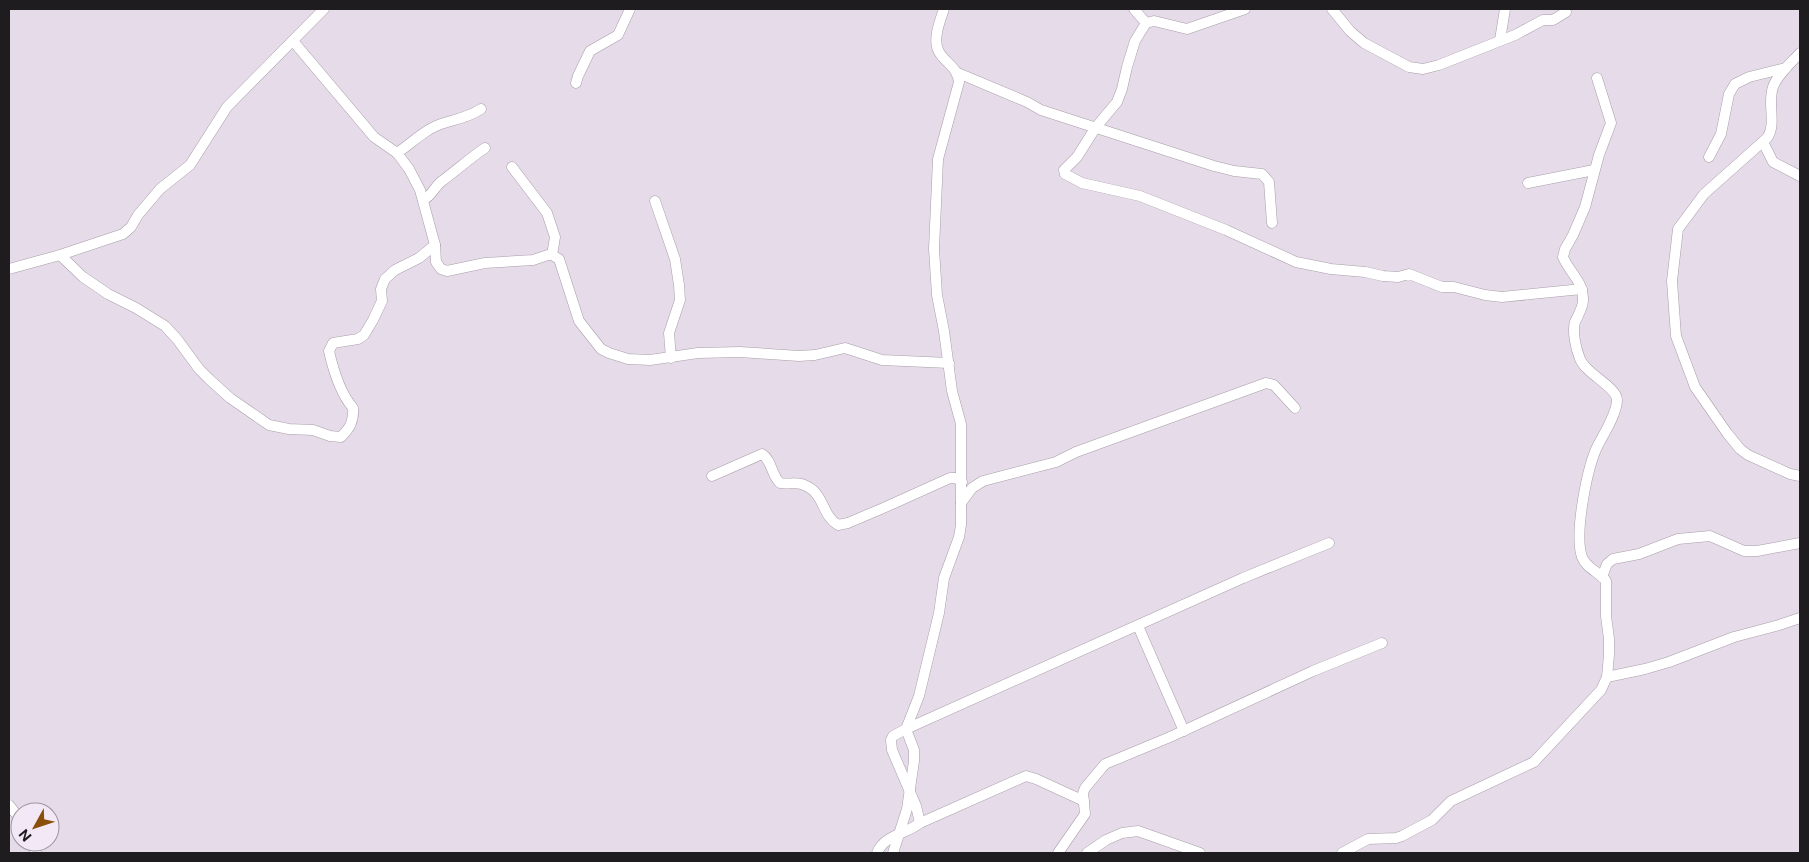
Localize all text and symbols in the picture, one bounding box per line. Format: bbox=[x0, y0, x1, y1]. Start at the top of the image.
north arrow bbox=[10, 802, 60, 852]
text: N bbox=[15, 826, 35, 845]

